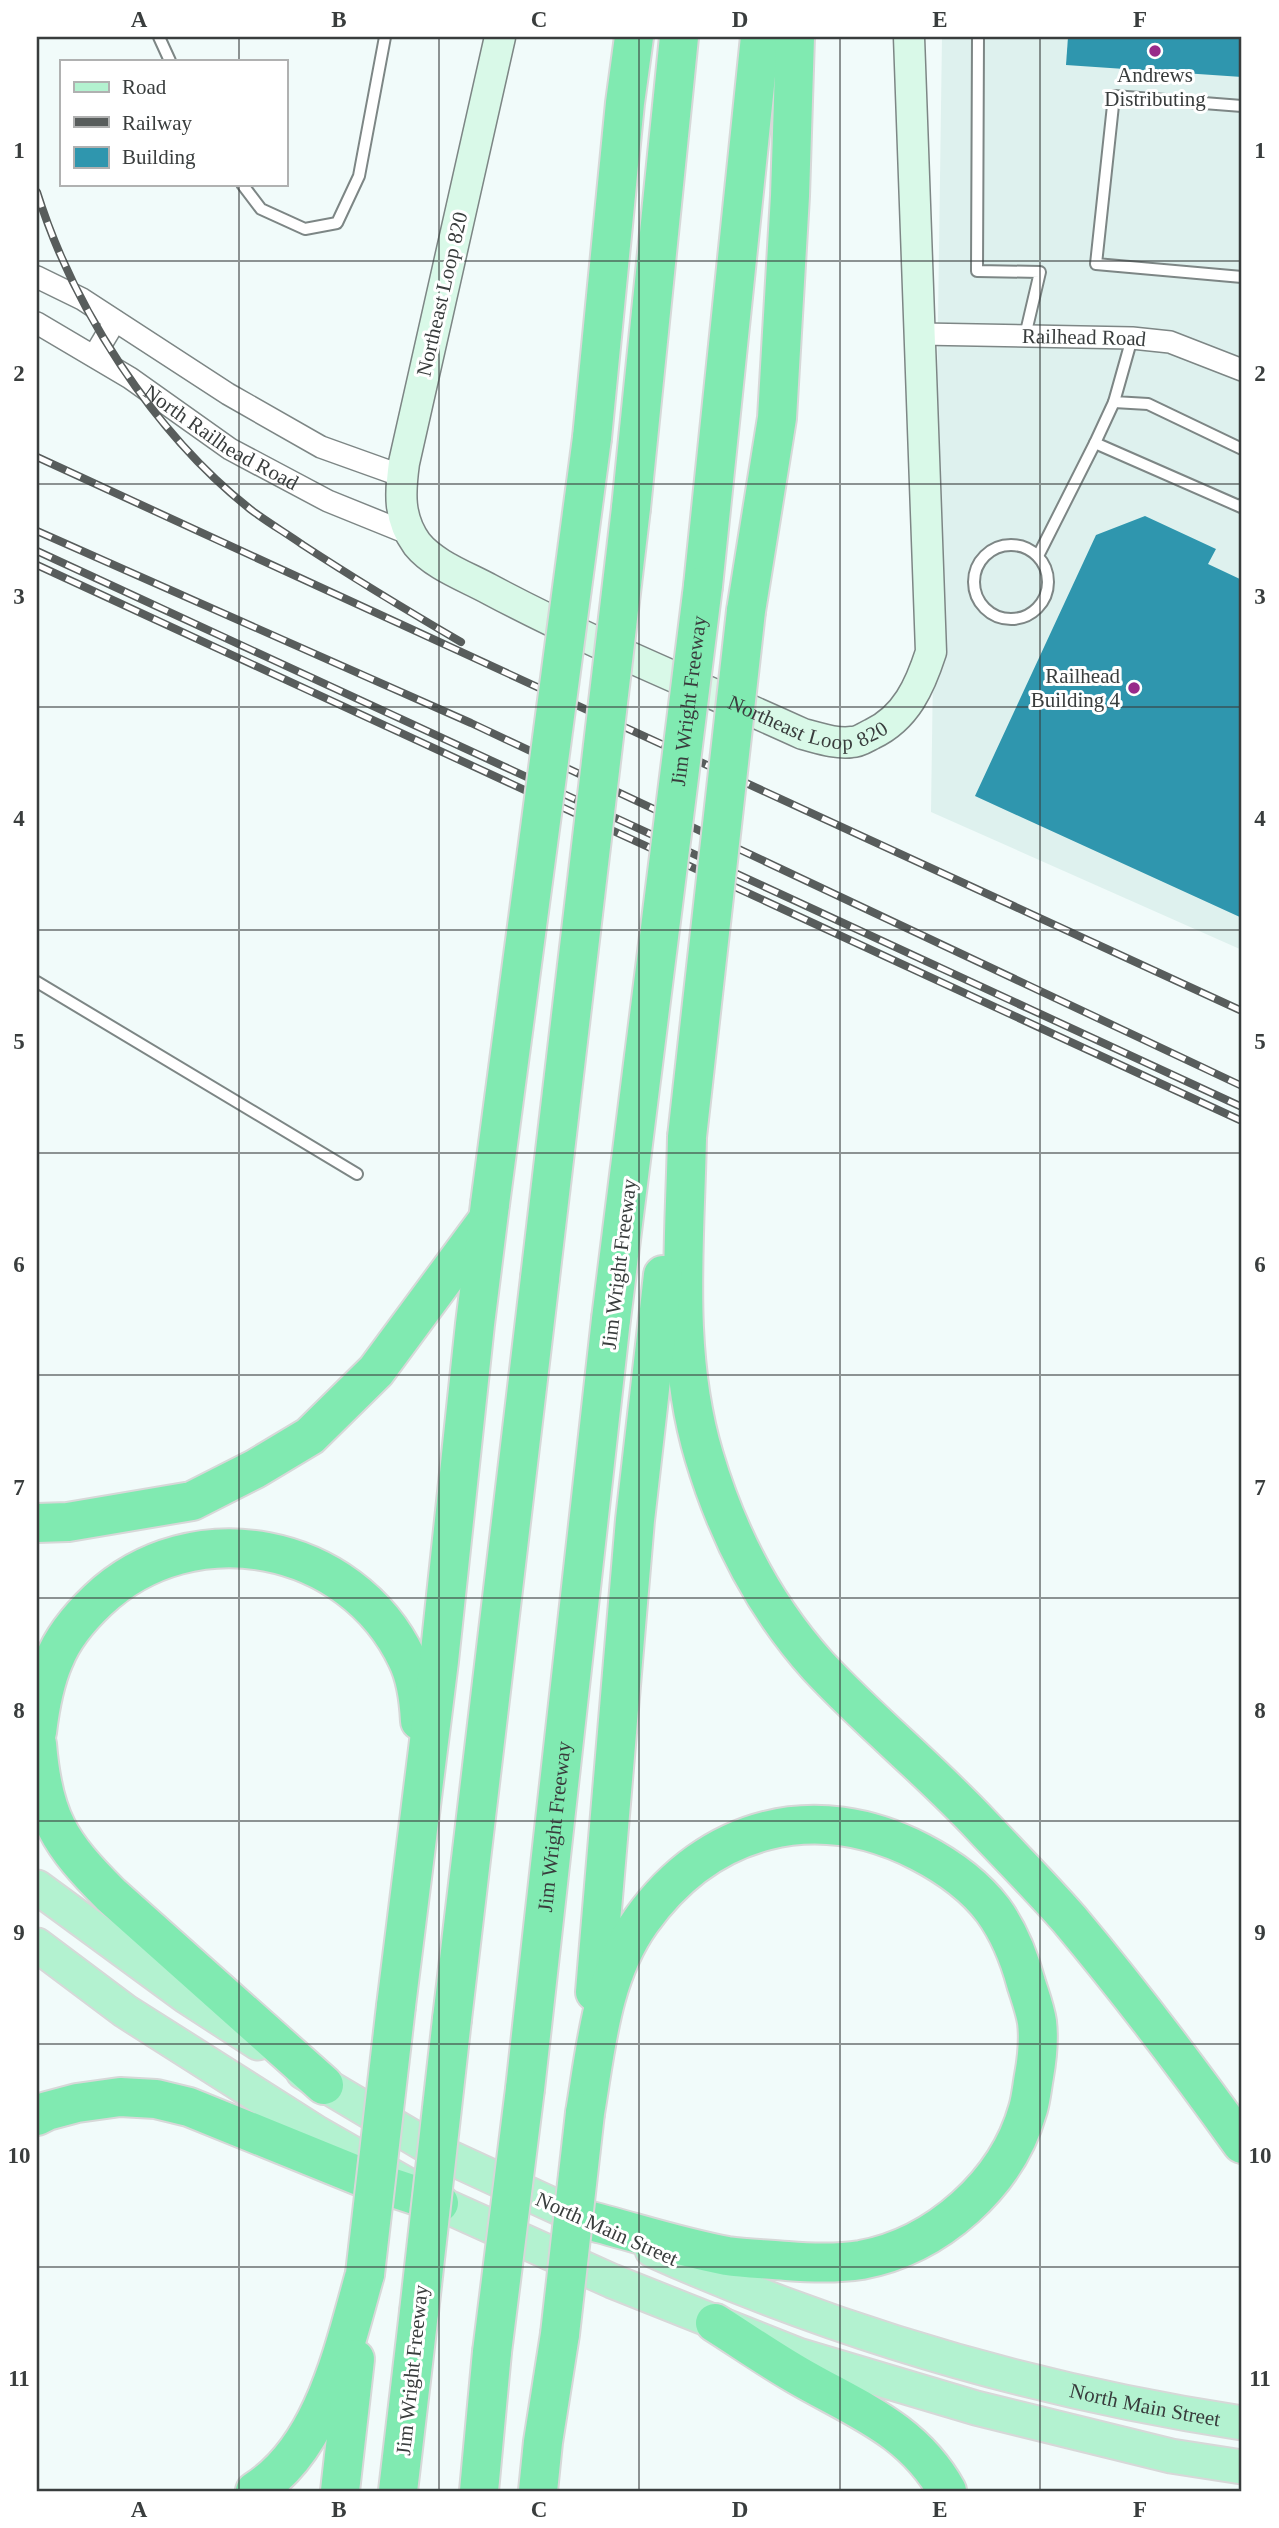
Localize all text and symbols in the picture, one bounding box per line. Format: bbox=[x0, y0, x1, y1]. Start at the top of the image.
text: A bbox=[131, 7, 148, 32]
text: B bbox=[331, 7, 347, 32]
text: C bbox=[531, 7, 547, 32]
text: D bbox=[732, 7, 748, 32]
text: E bbox=[932, 7, 948, 32]
text: F bbox=[1133, 7, 1147, 32]
marker: Andrews Distributing bbox=[1147, 43, 1163, 59]
legend bbox=[60, 60, 287, 186]
place label: Andrews Distributing bbox=[1104, 63, 1206, 111]
text: Road bbox=[122, 75, 167, 99]
text: Railway bbox=[122, 111, 192, 135]
text: 1 bbox=[13, 138, 25, 163]
text: 1 bbox=[1254, 138, 1266, 163]
text: Building bbox=[122, 145, 196, 169]
street label: Northeast Loop 820 bbox=[411, 209, 473, 379]
street label: Railhead Road bbox=[1022, 324, 1148, 351]
text: 2 bbox=[13, 361, 25, 386]
text: 2 bbox=[1254, 361, 1266, 386]
street label: North Railhead Road bbox=[139, 380, 303, 495]
text: 3 bbox=[13, 584, 25, 609]
text: 3 bbox=[1254, 584, 1266, 609]
street label: Jim Wright Freeway bbox=[666, 614, 711, 787]
place label: Railhead Building 4 bbox=[1031, 664, 1120, 712]
marker: Railhead Building 4 bbox=[1126, 680, 1142, 696]
street label: Northeast Loop 820 bbox=[725, 690, 892, 755]
text: 4 bbox=[13, 806, 25, 831]
text: 4 bbox=[1254, 806, 1266, 831]
text: 5 bbox=[13, 1029, 25, 1054]
text: 5 bbox=[1254, 1029, 1266, 1054]
street label: Jim Wright Freeway bbox=[597, 1177, 641, 1351]
text: 6 bbox=[13, 1252, 25, 1277]
text: 6 bbox=[1254, 1252, 1266, 1277]
text: 7 bbox=[13, 1475, 25, 1500]
text: 7 bbox=[1254, 1475, 1266, 1500]
text: 8 bbox=[13, 1698, 25, 1723]
text: 8 bbox=[1254, 1698, 1266, 1723]
street label: Jim Wright Freeway bbox=[533, 1740, 576, 1913]
text: 9 bbox=[13, 1920, 25, 1945]
text: 9 bbox=[1254, 1920, 1266, 1945]
text: 10 bbox=[8, 2143, 31, 2168]
text: 10 bbox=[1249, 2143, 1272, 2168]
street label: North Main Street bbox=[532, 2187, 682, 2271]
street label: Jim Wright Freeway bbox=[391, 2283, 433, 2456]
text: 11 bbox=[8, 2366, 30, 2391]
text: 11 bbox=[1249, 2366, 1271, 2391]
street label: North Main Street bbox=[1067, 2378, 1222, 2431]
text: A bbox=[131, 2497, 148, 2522]
text: B bbox=[331, 2497, 347, 2522]
text: C bbox=[531, 2497, 547, 2522]
text: D bbox=[732, 2497, 748, 2522]
text: E bbox=[932, 2497, 948, 2522]
text: F bbox=[1133, 2497, 1147, 2522]

